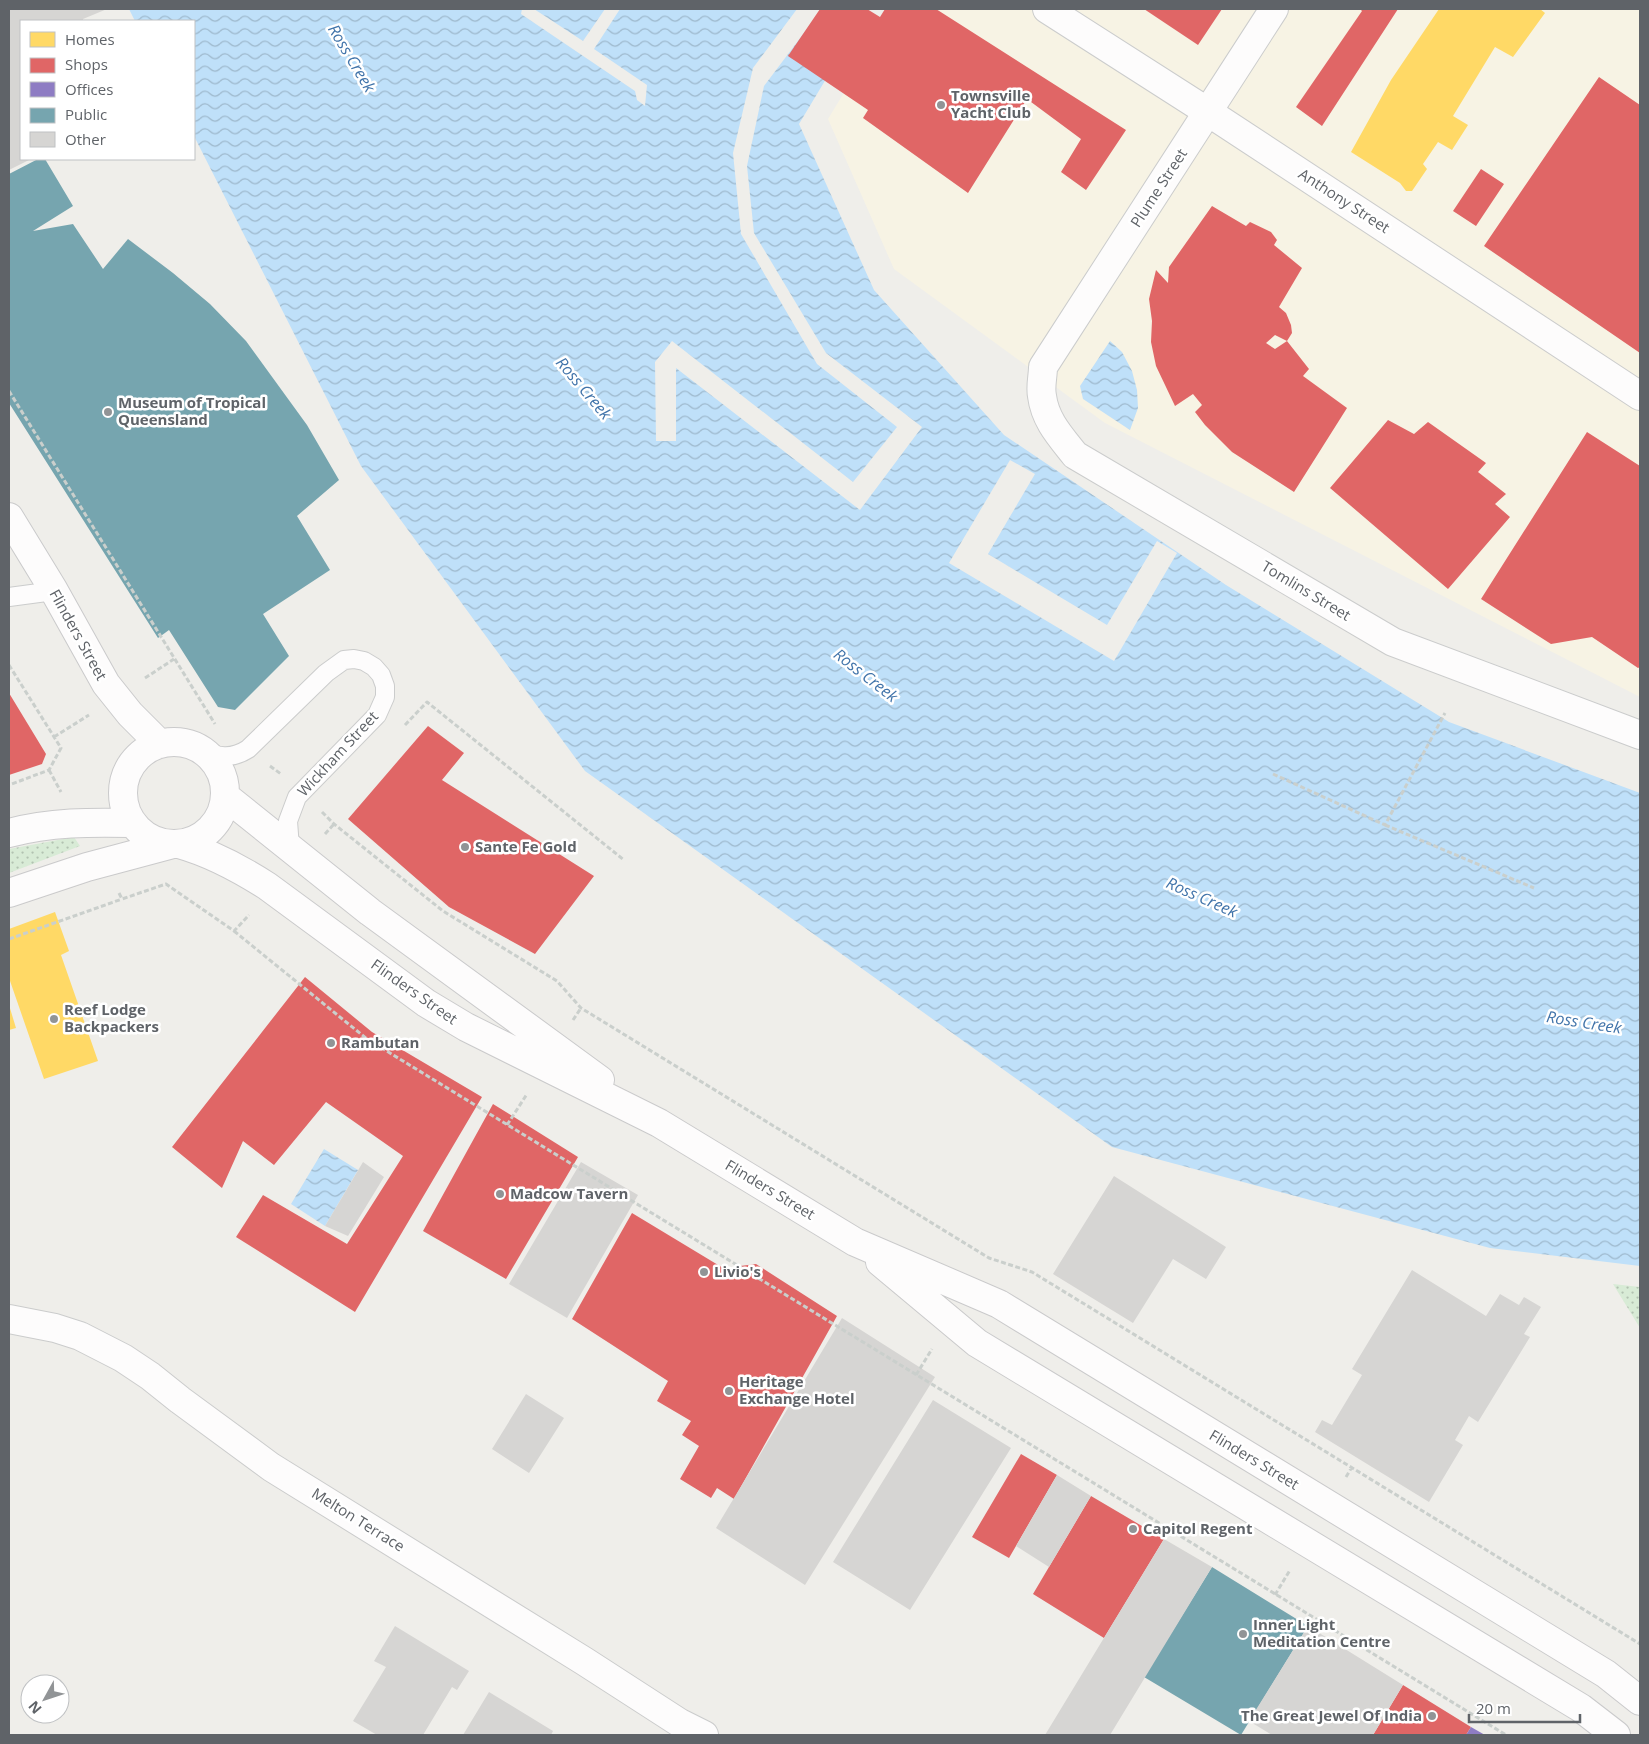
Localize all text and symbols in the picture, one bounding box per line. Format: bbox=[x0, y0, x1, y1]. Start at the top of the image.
legend bbox=[20, 20, 195, 160]
water label: Ross Creek bbox=[323, 20, 382, 97]
text: Homes bbox=[65, 29, 115, 49]
text: Shops bbox=[65, 54, 108, 74]
text: Offices bbox=[65, 79, 113, 99]
place label: Townsville Yacht Club bbox=[951, 85, 1031, 122]
marker: Townsville Yacht Club bbox=[935, 99, 947, 111]
text: Public bbox=[65, 104, 107, 124]
text: Other bbox=[65, 129, 106, 149]
street label: Plume Street bbox=[1125, 144, 1191, 231]
street label: Anthony Street bbox=[1295, 163, 1394, 237]
water label: Ross Creek bbox=[551, 352, 617, 425]
place label: Museum of Tropical Queensland bbox=[118, 392, 266, 429]
marker: Museum of Tropical Queensland bbox=[102, 406, 114, 418]
street label: Tomlins Street bbox=[1258, 556, 1355, 625]
street label: Flinders Street bbox=[46, 585, 112, 684]
water label: Ross Creek bbox=[829, 643, 903, 708]
street label: Wickham Street bbox=[292, 706, 382, 800]
place label: Sante Fe Gold bbox=[475, 836, 577, 856]
marker: Sante Fe Gold bbox=[459, 841, 471, 853]
water label: Ross Creek bbox=[1163, 872, 1242, 923]
street label: Flinders Street bbox=[367, 954, 462, 1028]
place label: Reef Lodge Backpackers bbox=[64, 999, 159, 1036]
water label: Ross Creek bbox=[1545, 1005, 1624, 1039]
marker: Reef Lodge Backpackers bbox=[48, 1013, 60, 1025]
place label: Rambutan bbox=[341, 1032, 419, 1052]
marker: Rambutan bbox=[325, 1037, 337, 1049]
street label: Flinders Street bbox=[722, 1155, 819, 1224]
place label: Madcow Tavern bbox=[510, 1183, 628, 1203]
marker: Madcow Tavern bbox=[494, 1188, 506, 1200]
place label: Livio's bbox=[714, 1261, 761, 1281]
marker: Livio's bbox=[698, 1266, 710, 1278]
place label: Heritage Exchange Hotel bbox=[739, 1371, 855, 1408]
marker: Heritage Exchange Hotel bbox=[723, 1385, 735, 1397]
street label: Flinders Street bbox=[1206, 1425, 1303, 1494]
street label: Melton Terrace bbox=[308, 1483, 409, 1556]
place label: Capitol Regent bbox=[1143, 1518, 1253, 1538]
marker: Capitol Regent bbox=[1127, 1523, 1139, 1535]
place label: Inner Light Meditation Centre bbox=[1253, 1614, 1390, 1651]
marker: Inner Light Meditation Centre bbox=[1237, 1628, 1249, 1640]
north arrow bbox=[20, 1674, 70, 1724]
scale bar bbox=[1469, 1692, 1580, 1724]
text: N bbox=[24, 1697, 46, 1718]
text: 20 m bbox=[1476, 1698, 1511, 1718]
place label: The Great Jewel Of India bbox=[1241, 1705, 1422, 1725]
marker: The Great Jewel Of India bbox=[1426, 1710, 1438, 1722]

